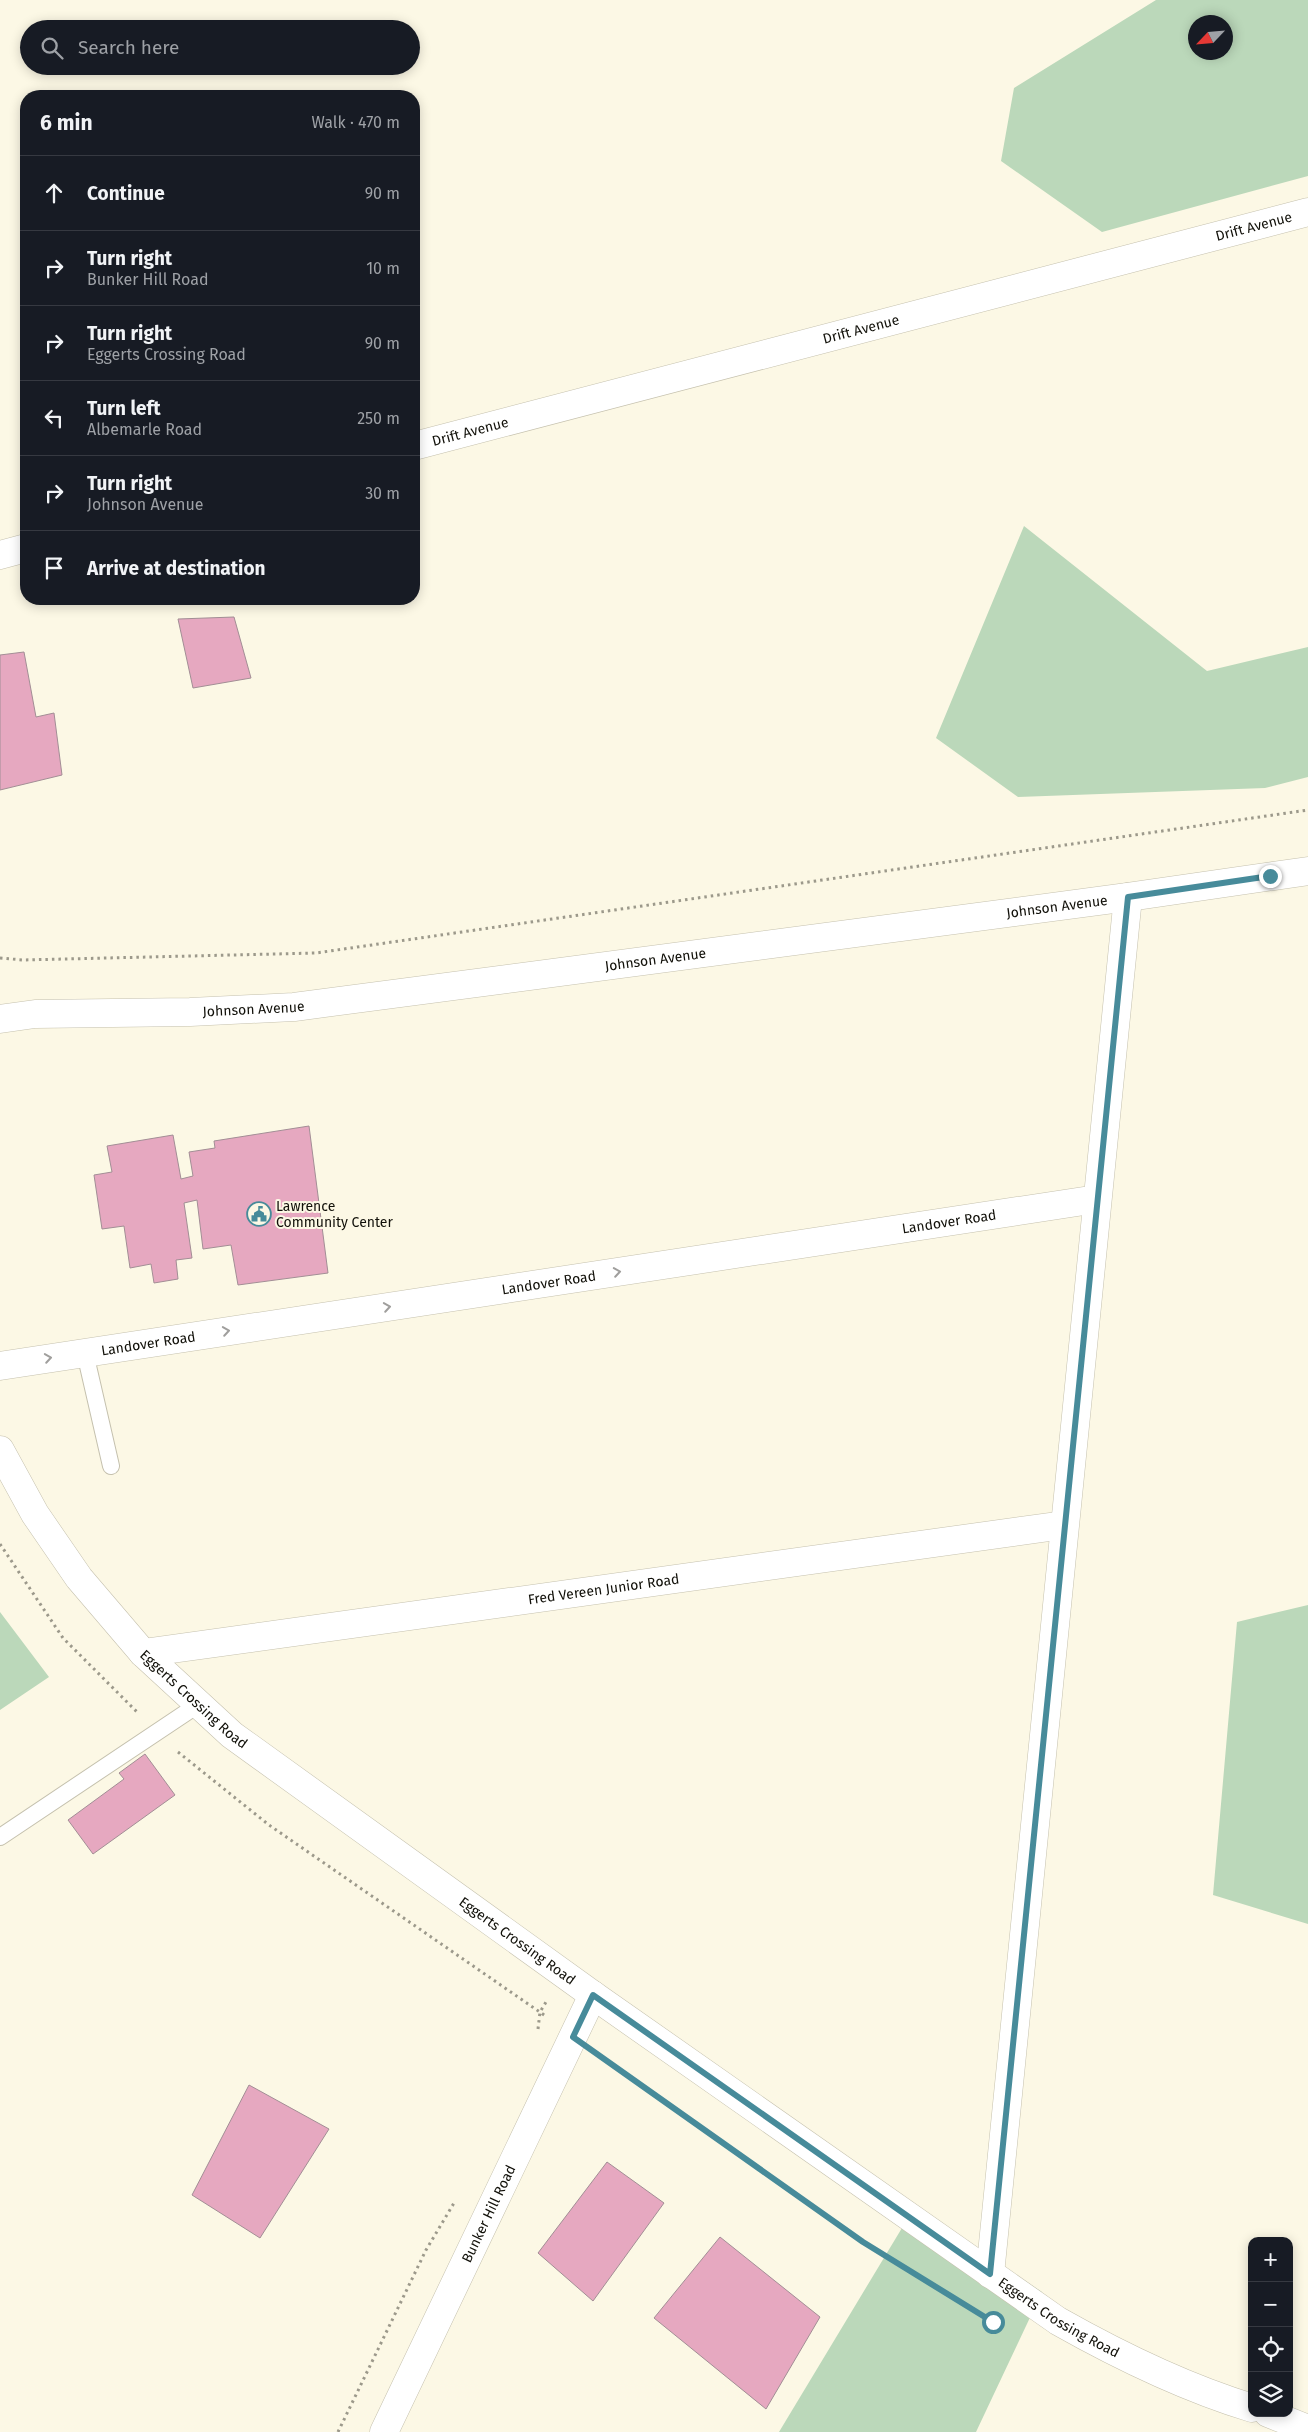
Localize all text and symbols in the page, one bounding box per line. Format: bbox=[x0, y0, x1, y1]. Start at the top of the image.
north arrow bbox=[1188, 15, 1233, 60]
search box bbox=[20, 20, 420, 75]
icon: search bbox=[38, 34, 66, 62]
text: Search here bbox=[78, 36, 179, 59]
text: 6 min bbox=[40, 110, 93, 136]
text: Walk · 470 m bbox=[312, 113, 400, 132]
icon: ahead bbox=[40, 179, 68, 207]
text: Continue bbox=[87, 182, 165, 205]
text: 90 m bbox=[365, 184, 400, 203]
street label: Drift Avenue bbox=[1214, 208, 1294, 244]
text: Turn right bbox=[87, 247, 172, 270]
icon: right bbox=[40, 254, 68, 282]
text: 10 m bbox=[366, 259, 400, 278]
text: Bunker Hill Road bbox=[87, 270, 209, 289]
street label: Drift Avenue bbox=[821, 311, 901, 347]
text: Turn right bbox=[87, 322, 172, 345]
icon: right bbox=[40, 329, 68, 357]
text: 90 m bbox=[365, 334, 400, 353]
text: Eggerts Crossing Road bbox=[87, 345, 246, 364]
text: Turn left bbox=[87, 397, 161, 420]
icon: left bbox=[40, 404, 68, 432]
text: 250 m bbox=[357, 409, 400, 428]
street label: Drift Avenue bbox=[430, 413, 510, 449]
text: Albemarle Road bbox=[87, 420, 202, 439]
text: Turn right bbox=[87, 472, 172, 495]
icon: right bbox=[40, 479, 68, 507]
text: 30 m bbox=[365, 484, 400, 503]
text: Johnson Avenue bbox=[87, 495, 204, 514]
icon: arrive bbox=[40, 554, 68, 582]
text: Arrive at destination bbox=[87, 557, 266, 580]
route end bbox=[1259, 865, 1282, 888]
street label: Johnson Avenue bbox=[1005, 891, 1109, 921]
street label: Johnson Avenue bbox=[604, 944, 707, 974]
street label: Johnson Avenue bbox=[202, 997, 306, 1020]
place label: Lawrence Community Center bbox=[276, 1198, 393, 1231]
public building icon: Lawrence Community Center bbox=[246, 1201, 272, 1227]
street label: Landover Road bbox=[901, 1206, 997, 1237]
street label: Landover Road bbox=[500, 1267, 597, 1298]
one-way arrow bbox=[613, 1267, 621, 1278]
one-way arrow bbox=[383, 1302, 391, 1313]
one-way arrow bbox=[222, 1327, 231, 1337]
street label: Landover Road bbox=[100, 1328, 197, 1359]
one-way arrow bbox=[44, 1354, 53, 1364]
street label: Fred Vereen Junior Road bbox=[527, 1570, 680, 1608]
street label: Eggerts Crossing Road bbox=[137, 1646, 251, 1752]
street label: Eggerts Crossing Road bbox=[456, 1893, 579, 1988]
street label: Bunker Hill Road bbox=[458, 2162, 519, 2265]
map controls bbox=[1248, 2237, 1293, 2417]
button: + bbox=[1248, 2237, 1293, 2282]
street label: Eggerts Crossing Road bbox=[995, 2274, 1122, 2361]
button: − bbox=[1248, 2282, 1293, 2327]
route start bbox=[982, 2311, 1005, 2334]
button: locate bbox=[1248, 2327, 1293, 2372]
button: layers bbox=[1248, 2372, 1293, 2417]

